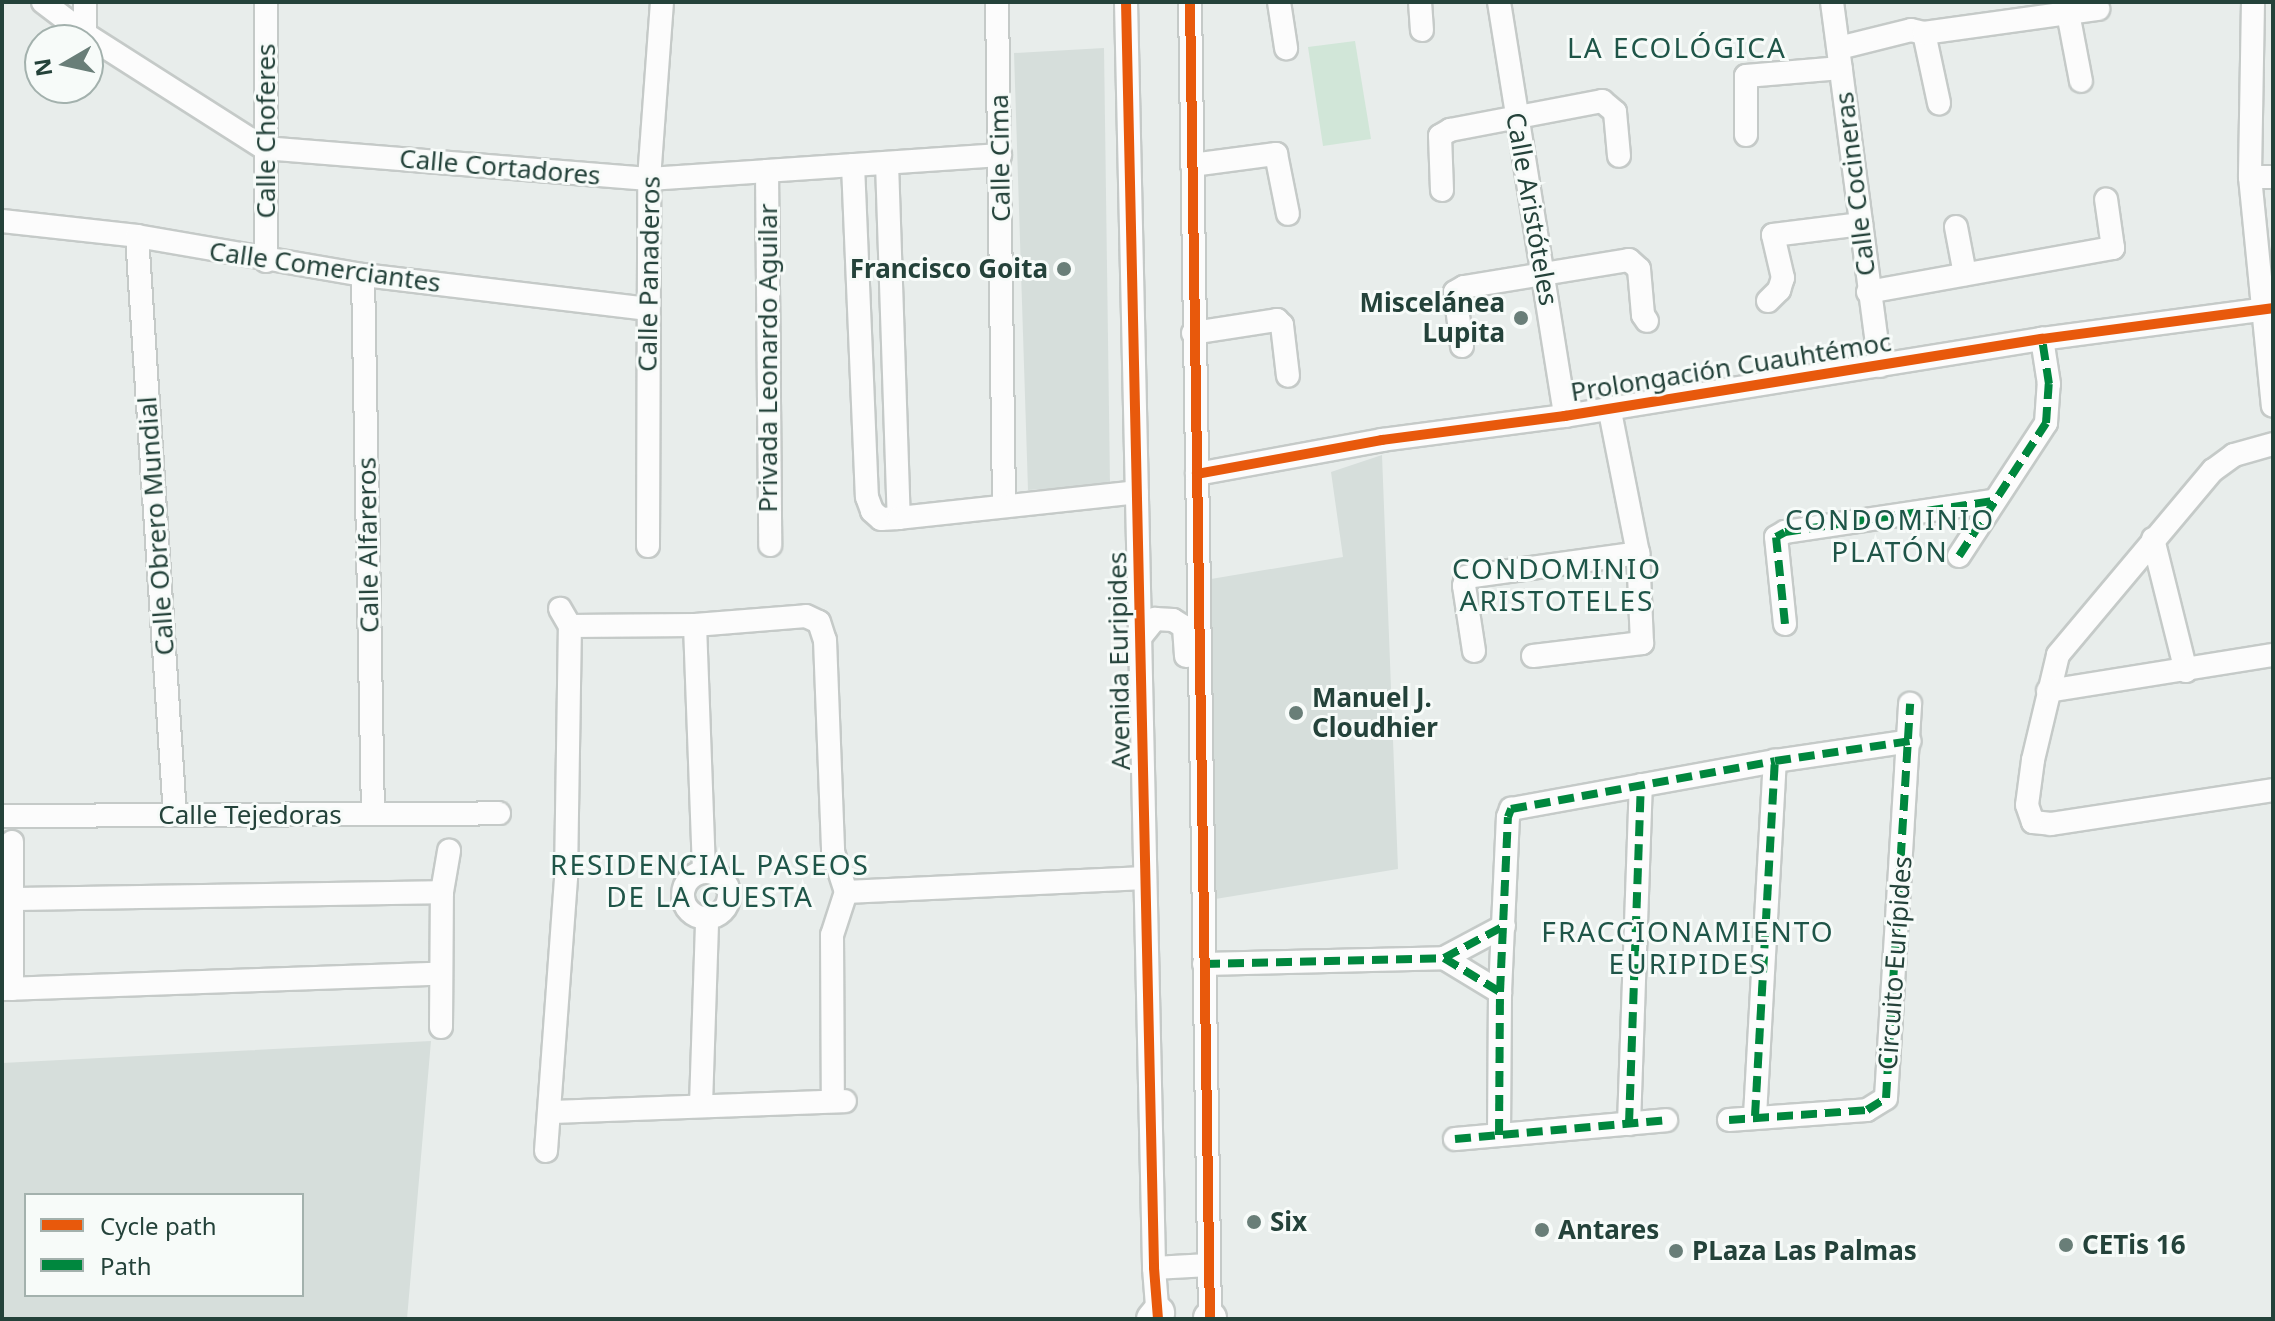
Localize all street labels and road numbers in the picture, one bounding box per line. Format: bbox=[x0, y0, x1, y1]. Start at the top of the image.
street label: Calle Choferes bbox=[250, 43, 282, 219]
street label: Calle Cocineras bbox=[1828, 90, 1882, 278]
street label: Calle Cima bbox=[983, 94, 1017, 222]
street label: Calle Aristóteles bbox=[1500, 110, 1564, 308]
street label: Calle Cortadores bbox=[398, 143, 602, 191]
street label: Calle Panaderos bbox=[632, 176, 666, 372]
street label: Privada Leonardo Aguilar bbox=[752, 203, 784, 513]
street label: Calle Comerciantes bbox=[207, 235, 443, 299]
street label: Prolongación Cuauhtémoc bbox=[1568, 326, 1894, 408]
street label: Calle Obrero Mundial bbox=[131, 396, 181, 656]
street label: Calle Alfareros bbox=[351, 457, 385, 633]
street label: Avenida Euripides bbox=[1101, 552, 1137, 770]
street label: Calle Tejedoras bbox=[158, 799, 342, 831]
street label: Circuito Eurípides bbox=[1872, 855, 1918, 1071]

